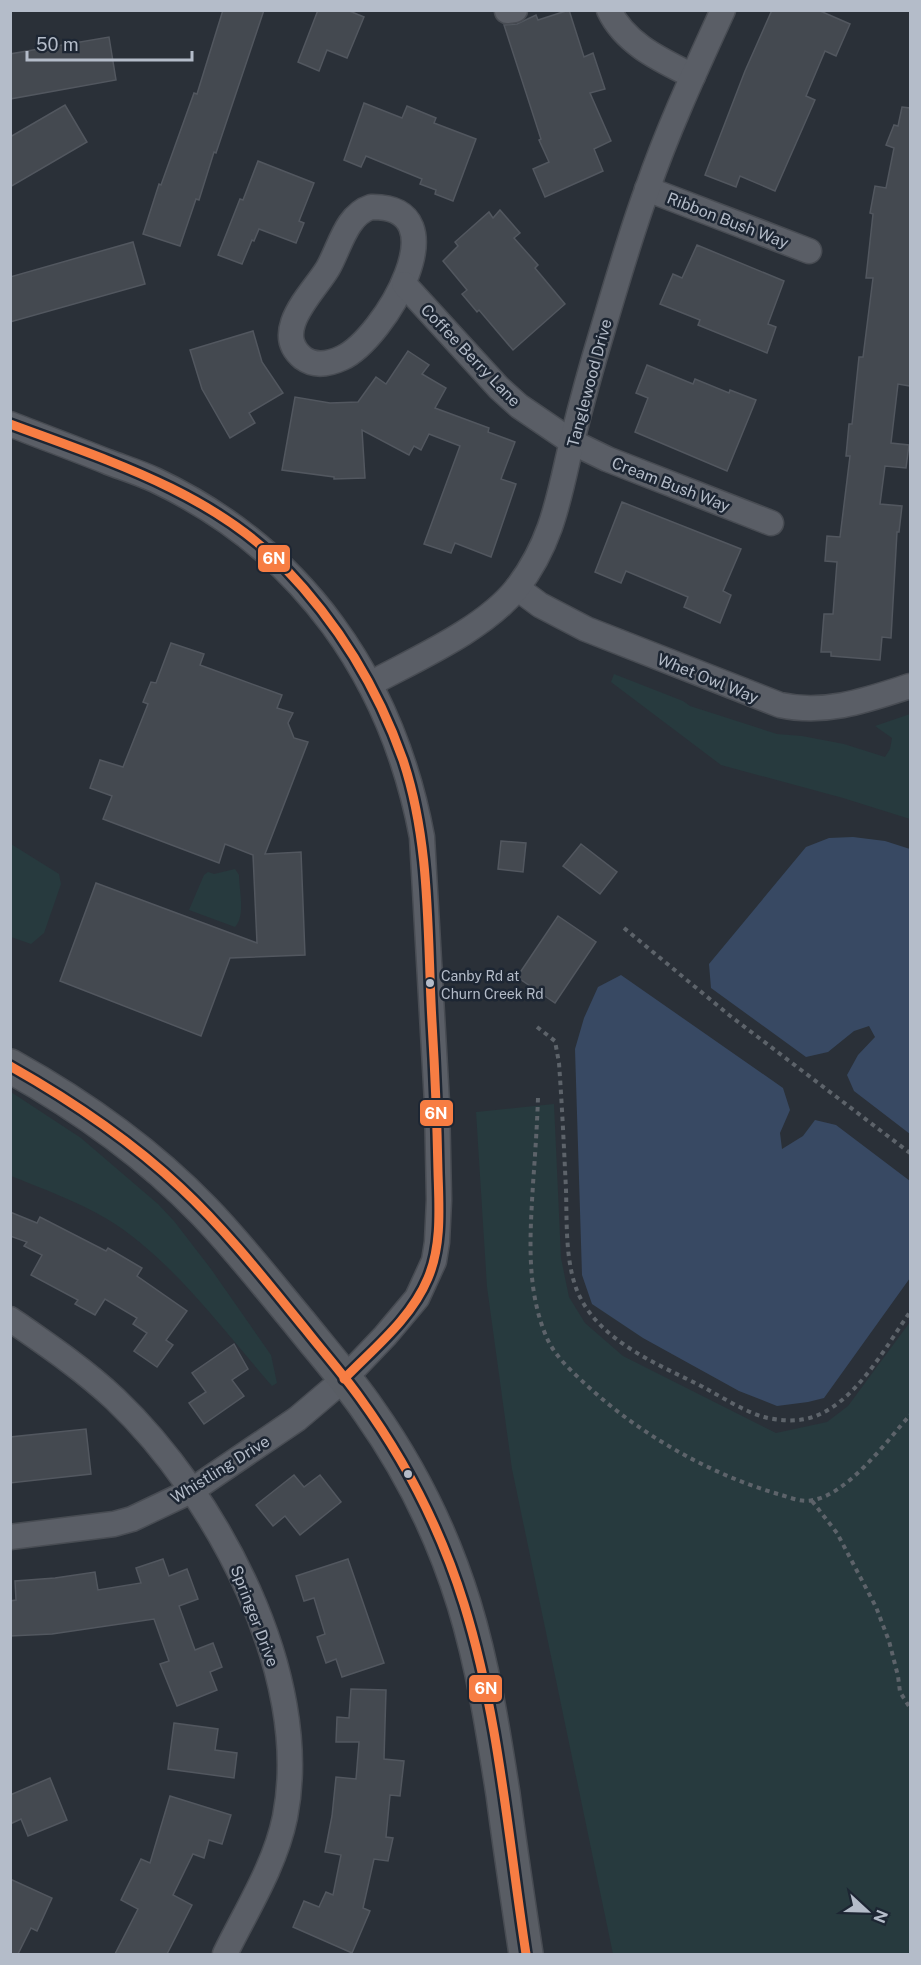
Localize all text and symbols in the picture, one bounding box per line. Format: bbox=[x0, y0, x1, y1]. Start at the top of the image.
scale bar bbox=[27, 24, 192, 62]
text: 50 m bbox=[36, 34, 79, 55]
street label: Ribbon Bush Way bbox=[664, 189, 792, 253]
street label: Coffee Berry Lane bbox=[417, 300, 524, 410]
street label: Tanglewood Drive bbox=[563, 317, 616, 449]
street label: Cream Bush Way bbox=[609, 453, 733, 516]
line badge: 6N bbox=[257, 544, 291, 573]
text: 6N bbox=[262, 549, 286, 568]
street label: Whet Owl Way bbox=[654, 650, 762, 708]
place label: Canby Rd at Churn Creek Rd bbox=[441, 968, 544, 1002]
marker: Canby Rd at Churn Creek Rd bbox=[424, 977, 436, 989]
line badge: 6N bbox=[419, 1099, 454, 1127]
text: 6N bbox=[424, 1104, 448, 1123]
street label: Whistling Drive bbox=[167, 1431, 273, 1507]
unlabelled marker bbox=[402, 1468, 414, 1480]
street label: Springer Drive bbox=[226, 1563, 283, 1670]
line badge: 6N bbox=[468, 1674, 503, 1703]
text: 6N bbox=[474, 1679, 498, 1698]
north arrow bbox=[837, 1881, 897, 1941]
text: N bbox=[869, 1907, 892, 1926]

